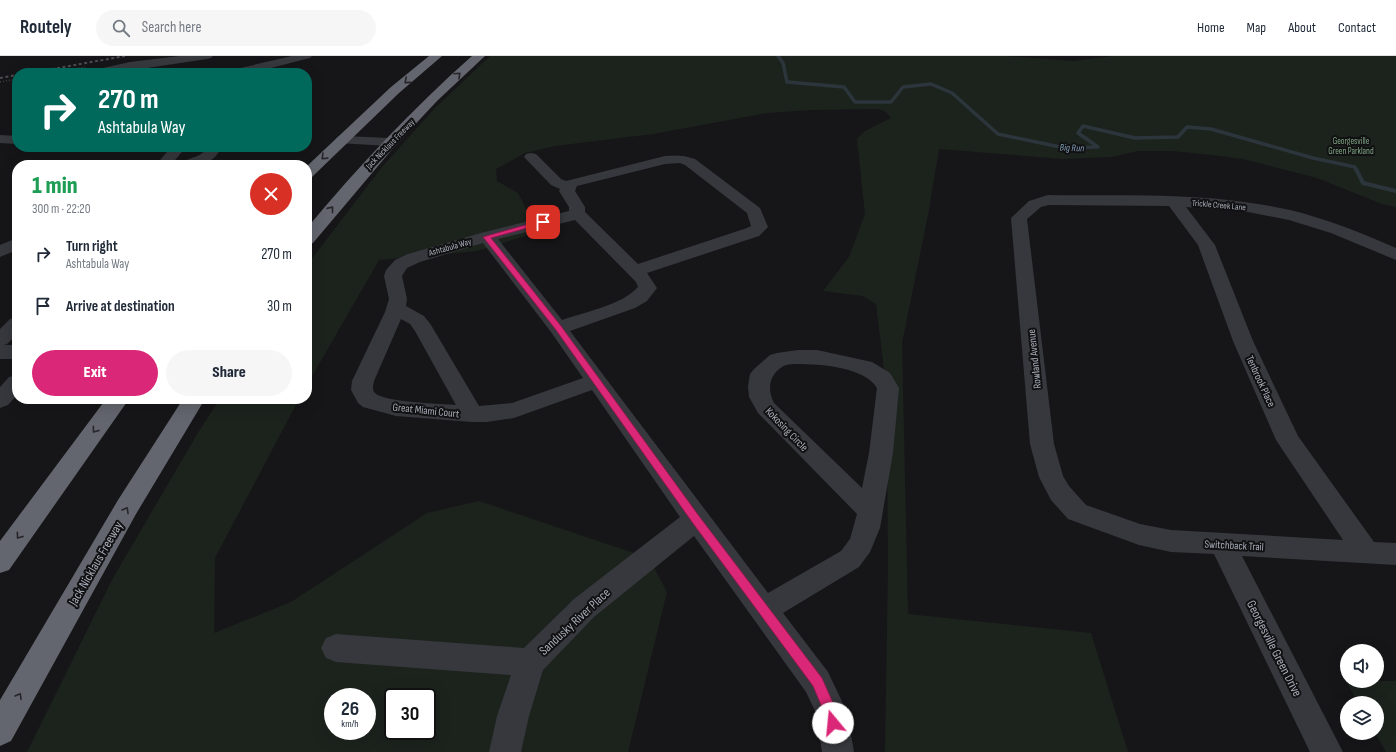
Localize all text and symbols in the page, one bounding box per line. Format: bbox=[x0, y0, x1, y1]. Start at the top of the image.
search box bbox=[96, 10, 376, 46]
text: Routely bbox=[20, 16, 72, 39]
icon: search bbox=[110, 17, 132, 39]
text: Search here bbox=[142, 18, 201, 37]
text: Home bbox=[1197, 19, 1225, 36]
text: Map bbox=[1247, 19, 1266, 36]
text: About bbox=[1288, 19, 1316, 36]
text: Contact bbox=[1338, 19, 1376, 36]
one-way arrow bbox=[453, 73, 461, 80]
one-way arrow bbox=[404, 76, 411, 83]
text: 270 m bbox=[98, 83, 159, 116]
icon: right bbox=[32, 84, 84, 136]
text: Ashtabula Way bbox=[98, 117, 186, 138]
street label: Jack Nicklaus Freeway bbox=[363, 117, 417, 172]
park label: Georgesville Green Parkland bbox=[1328, 136, 1374, 157]
water label: Big Run bbox=[1059, 142, 1084, 154]
one-way arrow bbox=[321, 152, 329, 160]
text: 1 min bbox=[32, 171, 78, 200]
button: close bbox=[250, 173, 292, 215]
street label: Trickle Creek Lane bbox=[1192, 198, 1247, 213]
text: 300 m · 22:20 bbox=[32, 201, 91, 217]
pin bbox=[526, 205, 560, 239]
one-way arrow bbox=[327, 206, 334, 213]
icon: arrive bbox=[532, 211, 554, 233]
street label: Ashtabula Way bbox=[427, 236, 473, 259]
text: Turn right bbox=[66, 237, 118, 256]
icon: right bbox=[32, 243, 54, 265]
text: 270 m bbox=[261, 245, 292, 264]
text: Ashtabula Way bbox=[66, 256, 129, 272]
icon: arrive bbox=[32, 295, 54, 317]
text: Arrive at destination bbox=[66, 297, 175, 316]
text: 30 m bbox=[267, 297, 292, 316]
street label: Rowland Avenue bbox=[1025, 328, 1044, 389]
button: Exit bbox=[32, 350, 158, 396]
button: Share bbox=[166, 350, 292, 396]
street label: Tenbrook Place bbox=[1243, 353, 1278, 409]
street label: Great Miami Court bbox=[392, 401, 461, 421]
street label: Kokosing Circle bbox=[763, 405, 811, 454]
one-way arrow bbox=[93, 426, 100, 433]
one-way arrow bbox=[121, 507, 128, 514]
street label: Jack Nicklaus Freeway bbox=[65, 519, 126, 609]
one-way arrow bbox=[17, 531, 24, 538]
street label: Switchback Trail bbox=[1204, 537, 1264, 554]
street label: Sandusky River Place bbox=[536, 585, 614, 659]
street label: Georgesville Green Drive bbox=[1243, 598, 1305, 699]
map controls bbox=[1340, 644, 1384, 740]
button: sound bbox=[1340, 644, 1384, 688]
speed limit sign: 30 bbox=[384, 688, 436, 740]
one-way arrow bbox=[15, 692, 22, 700]
button: layers bbox=[1340, 696, 1384, 740]
text: 26 bbox=[341, 697, 359, 721]
position arrow bbox=[812, 702, 854, 744]
text: km/h bbox=[341, 718, 359, 730]

